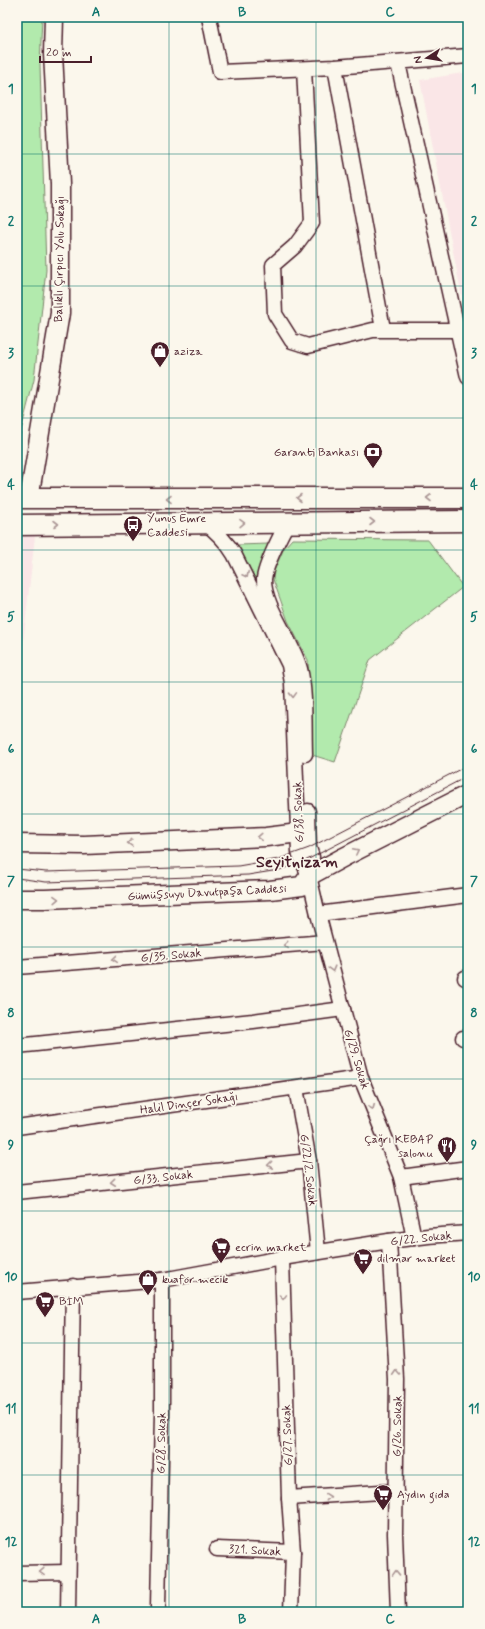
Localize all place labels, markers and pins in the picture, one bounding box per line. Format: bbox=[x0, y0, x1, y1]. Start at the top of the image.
shop icon: aziza bbox=[149, 340, 171, 368]
place label: aziza bbox=[174, 344, 203, 360]
bank icon: Garanti Bankası bbox=[362, 441, 384, 469]
place label: Garanti Bankası bbox=[274, 445, 359, 461]
place label: Yunus Emre Caddesi bbox=[147, 511, 206, 541]
bus stop icon: Yunus Emre Caddesi bbox=[122, 514, 144, 542]
place label: Çağrı KEBAP salonu bbox=[364, 1132, 433, 1162]
restaurant icon: Çağrı KEBAP salonu bbox=[436, 1135, 458, 1163]
supermarket icon: ecrin market bbox=[210, 1236, 232, 1264]
place label: ecrin market bbox=[235, 1240, 306, 1256]
supermarket icon: dilmar market bbox=[352, 1247, 374, 1275]
place label: dilmar market bbox=[377, 1251, 456, 1267]
shop icon: kuaför mecik bbox=[137, 1268, 159, 1296]
place label: kuaför mecik bbox=[162, 1272, 228, 1288]
supermarket icon: BİM bbox=[34, 1290, 56, 1318]
place label: BİM bbox=[59, 1294, 83, 1310]
supermarket icon: Aydın gida bbox=[372, 1483, 394, 1511]
place label: Aydın gida bbox=[397, 1487, 450, 1504]

